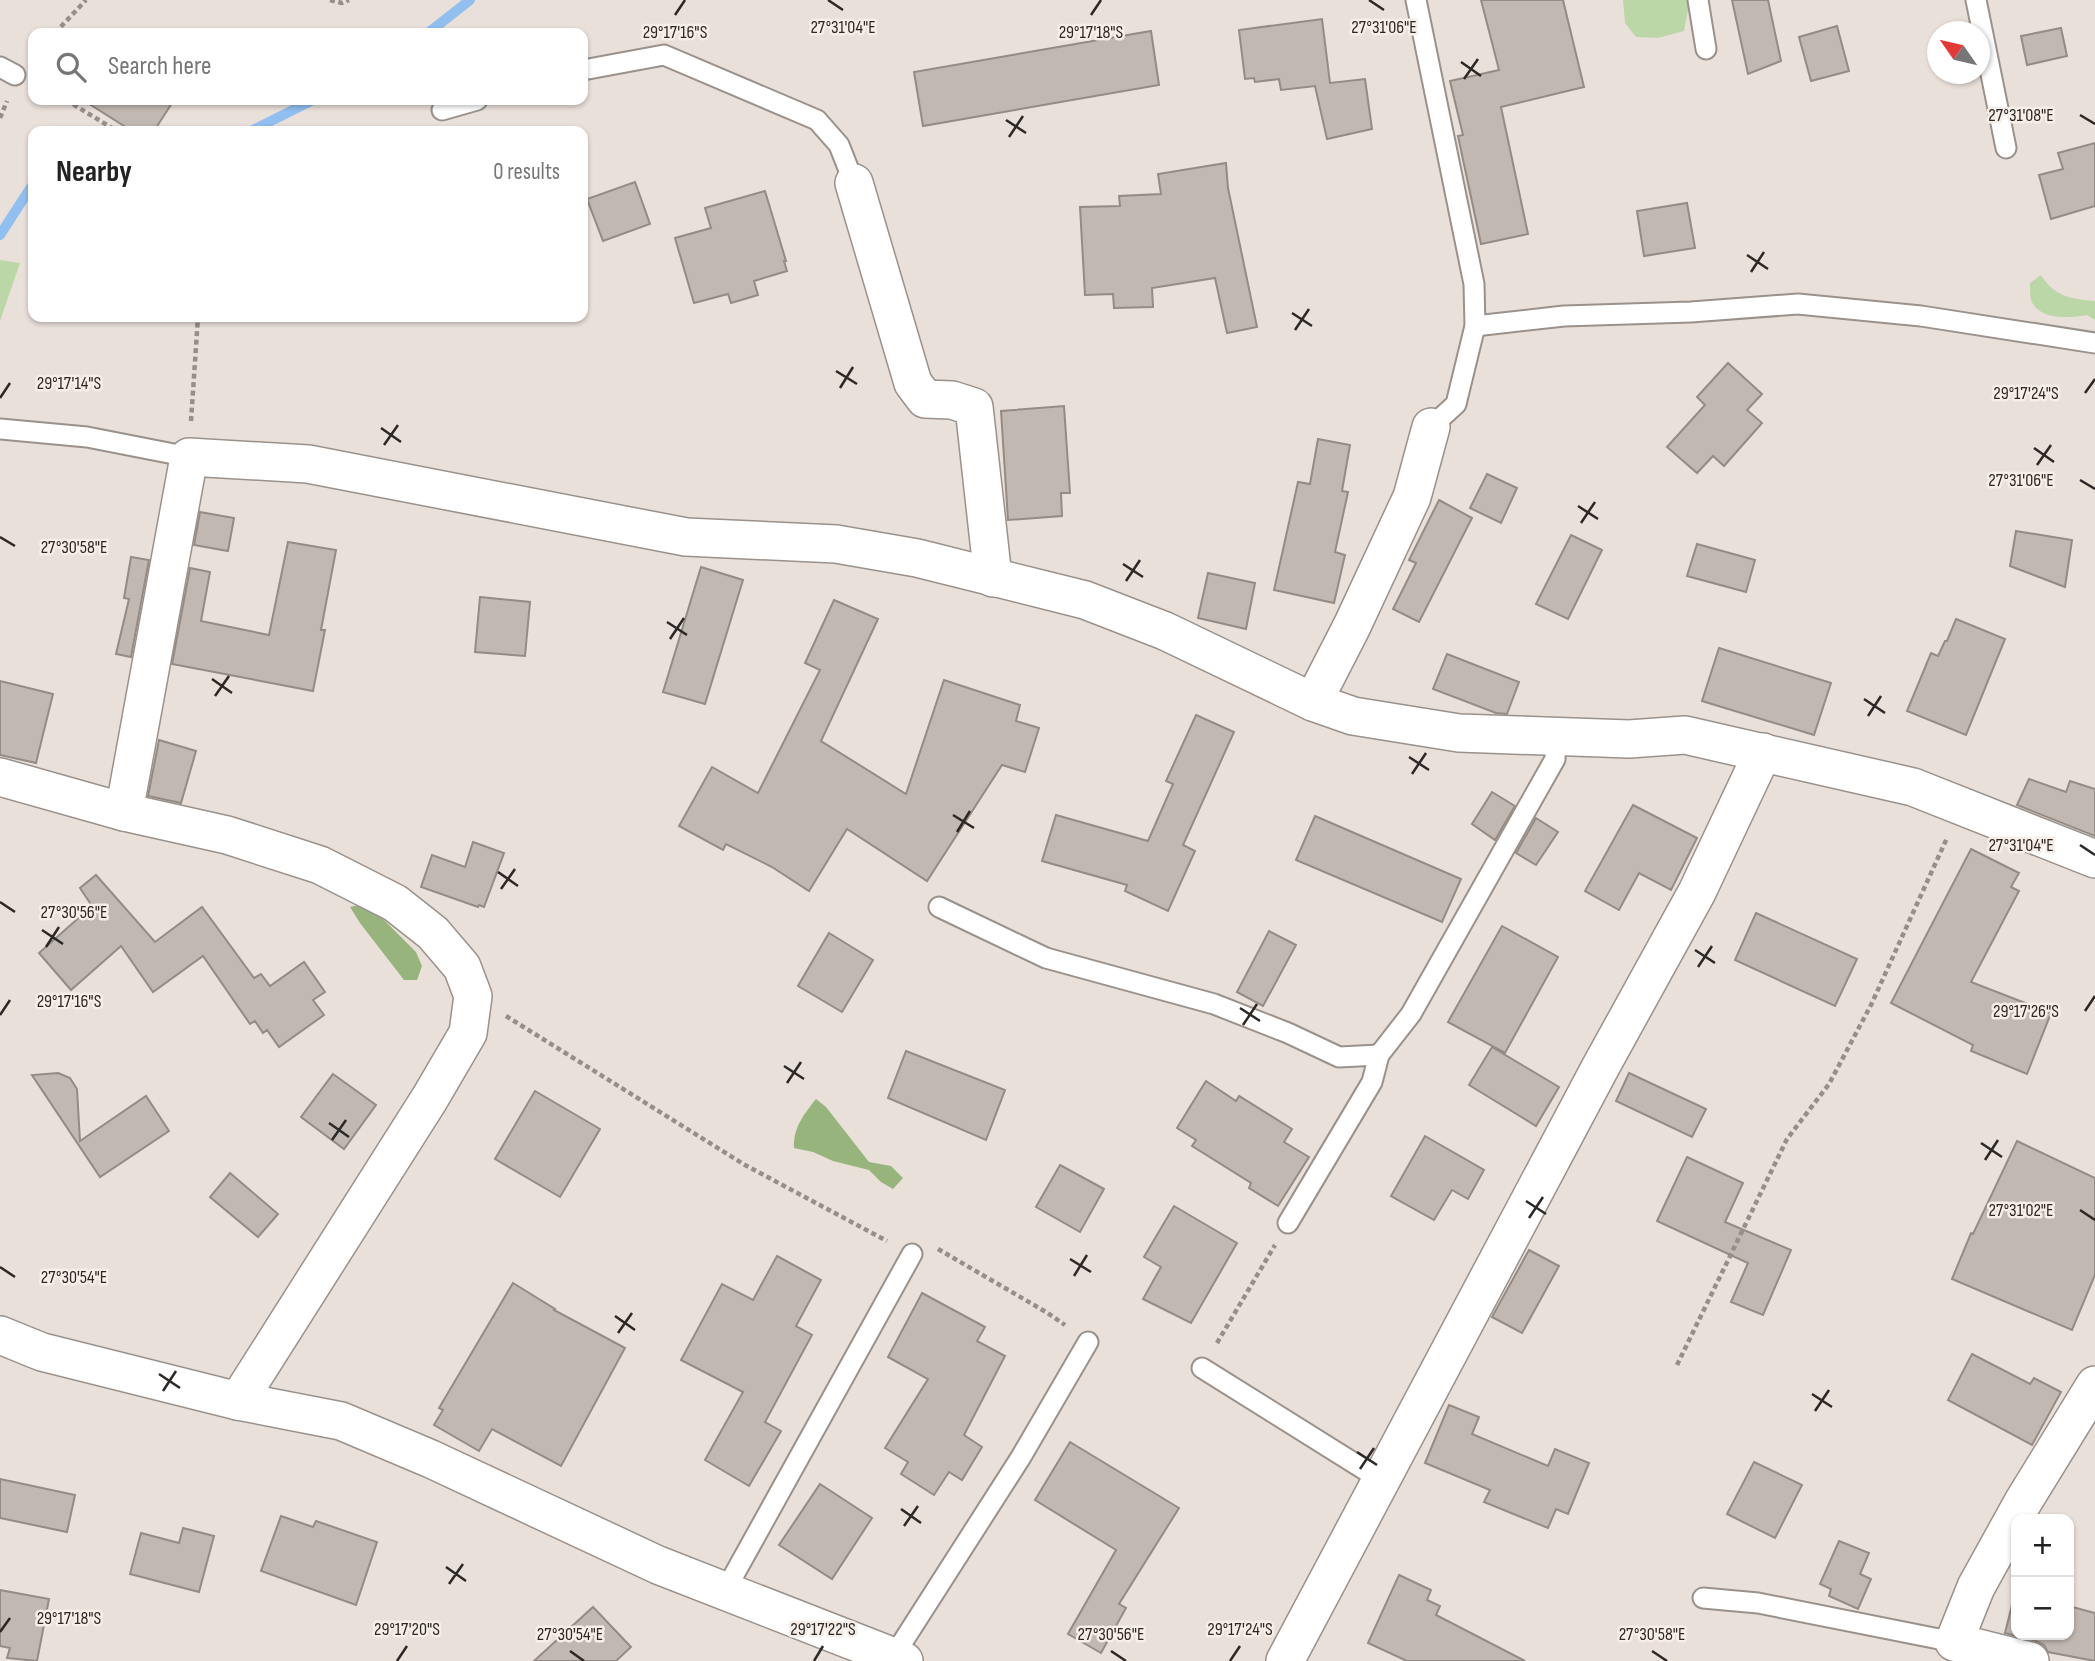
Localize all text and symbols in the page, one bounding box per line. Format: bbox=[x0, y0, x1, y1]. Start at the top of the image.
text: 27°31'04"E bbox=[810, 17, 876, 38]
text: 27°31'06"E bbox=[1351, 17, 1417, 38]
north arrow bbox=[1927, 21, 1990, 84]
text: 29°17'16"S bbox=[643, 22, 708, 43]
text: 29°17'18"S bbox=[1059, 22, 1124, 43]
search box bbox=[28, 28, 588, 105]
icon: search bbox=[52, 48, 90, 86]
text: Search here bbox=[108, 51, 211, 82]
text: 27°31'08"E bbox=[1988, 105, 2054, 126]
text: Nearby bbox=[56, 154, 132, 190]
text: 0 results bbox=[493, 158, 560, 186]
text: 29°17'14"S bbox=[37, 373, 101, 394]
text: 29°17'24"S bbox=[1993, 383, 2059, 404]
text: 27°31'06"E bbox=[1988, 470, 2054, 491]
text: 27°30'58"E bbox=[41, 537, 107, 558]
text: 27°31'04"E bbox=[1988, 835, 2054, 856]
text: 27°30'56"E bbox=[41, 902, 107, 923]
text: 29°17'16"S bbox=[37, 991, 102, 1012]
text: 29°17'26"S bbox=[1993, 1001, 2059, 1022]
text: 27°31'02"E bbox=[1988, 1200, 2054, 1221]
text: 27°30'54"E bbox=[41, 1267, 107, 1288]
map controls bbox=[2011, 1514, 2074, 1640]
button: + bbox=[2011, 1514, 2074, 1577]
button: − bbox=[2011, 1577, 2074, 1640]
text: 29°17'18"S bbox=[37, 1608, 102, 1629]
text: 29°17'20"S bbox=[374, 1619, 440, 1640]
text: 29°17'22"S bbox=[790, 1619, 856, 1640]
text: 29°17'24"S bbox=[1207, 1619, 1273, 1640]
text: 27°30'54"E bbox=[537, 1624, 603, 1645]
text: 27°30'56"E bbox=[1078, 1624, 1144, 1645]
text: 27°30'58"E bbox=[1619, 1624, 1685, 1645]

